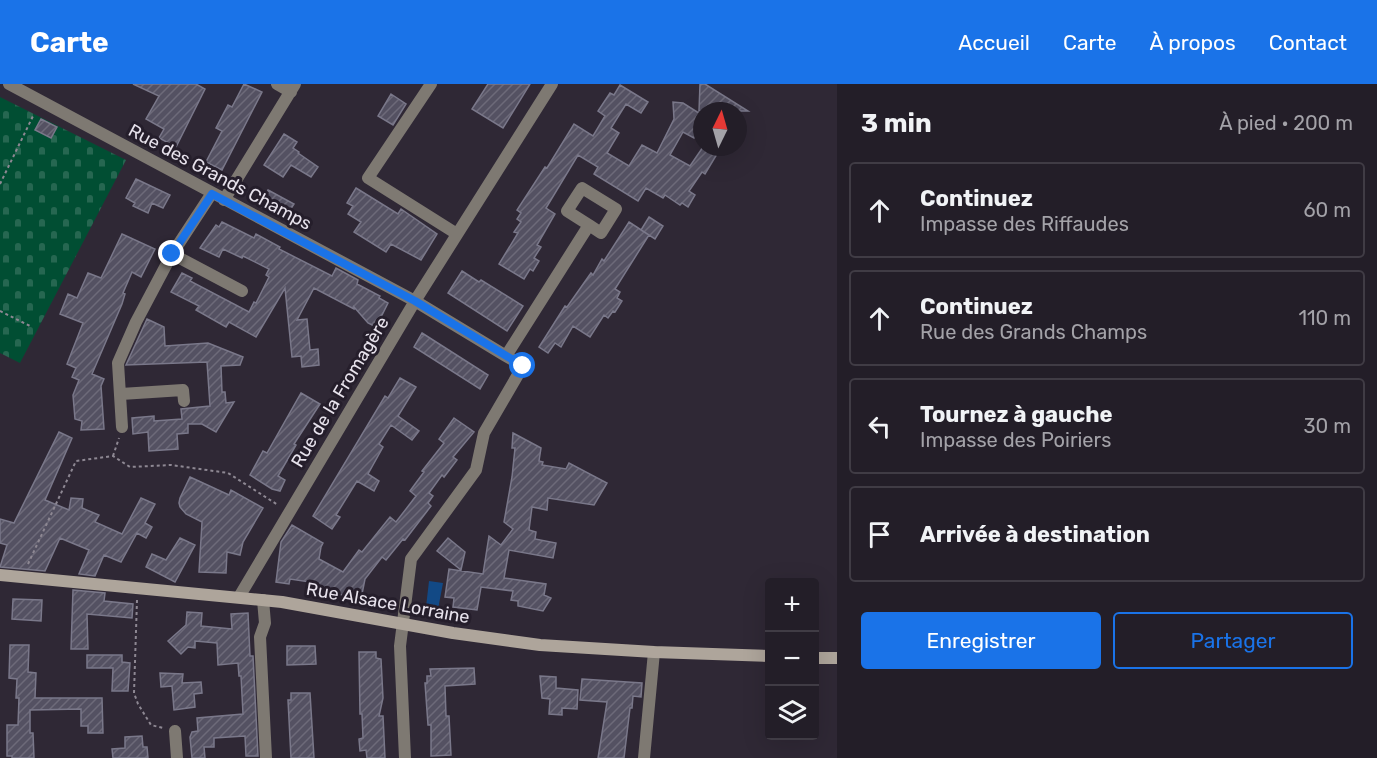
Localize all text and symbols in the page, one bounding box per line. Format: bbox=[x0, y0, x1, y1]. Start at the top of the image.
text: Carte bbox=[30, 26, 109, 59]
text: Accueil bbox=[958, 30, 1030, 55]
text: Carte bbox=[1063, 30, 1116, 55]
text: À propos bbox=[1149, 30, 1236, 55]
text: Contact bbox=[1269, 30, 1347, 55]
north arrow bbox=[693, 102, 747, 156]
text: 3 min bbox=[861, 108, 932, 139]
text: À pied · 200 m bbox=[1219, 111, 1353, 135]
street label: Rue des Grands Champs bbox=[125, 119, 315, 235]
text: Continuez bbox=[920, 185, 1033, 212]
icon: ahead bbox=[863, 194, 896, 227]
text: 60 m bbox=[1304, 198, 1351, 222]
text: Impasse des Riffaudes bbox=[920, 212, 1129, 236]
route end bbox=[158, 240, 184, 266]
text: Continuez bbox=[920, 293, 1033, 320]
icon: ahead bbox=[863, 302, 896, 335]
text: 110 m bbox=[1299, 306, 1351, 330]
street label: Rue de la Fromagère bbox=[286, 313, 394, 471]
text: Rue des Grands Champs bbox=[920, 320, 1147, 344]
route start bbox=[509, 352, 535, 378]
text: Tournez à gauche bbox=[920, 401, 1113, 428]
icon: left bbox=[863, 410, 896, 443]
text: 30 m bbox=[1304, 414, 1351, 438]
text: Impasse des Poiriers bbox=[920, 428, 1111, 452]
icon: arrive bbox=[863, 518, 896, 551]
text: Arrivée à destination bbox=[920, 521, 1150, 548]
street label: Rue Alsace Lorraine bbox=[304, 578, 472, 628]
map controls bbox=[765, 578, 819, 740]
button: + bbox=[765, 578, 819, 632]
button: Enregistrer bbox=[861, 612, 1101, 669]
button: Partager bbox=[1113, 612, 1353, 669]
button: − bbox=[765, 632, 819, 686]
button: layers bbox=[765, 686, 819, 740]

